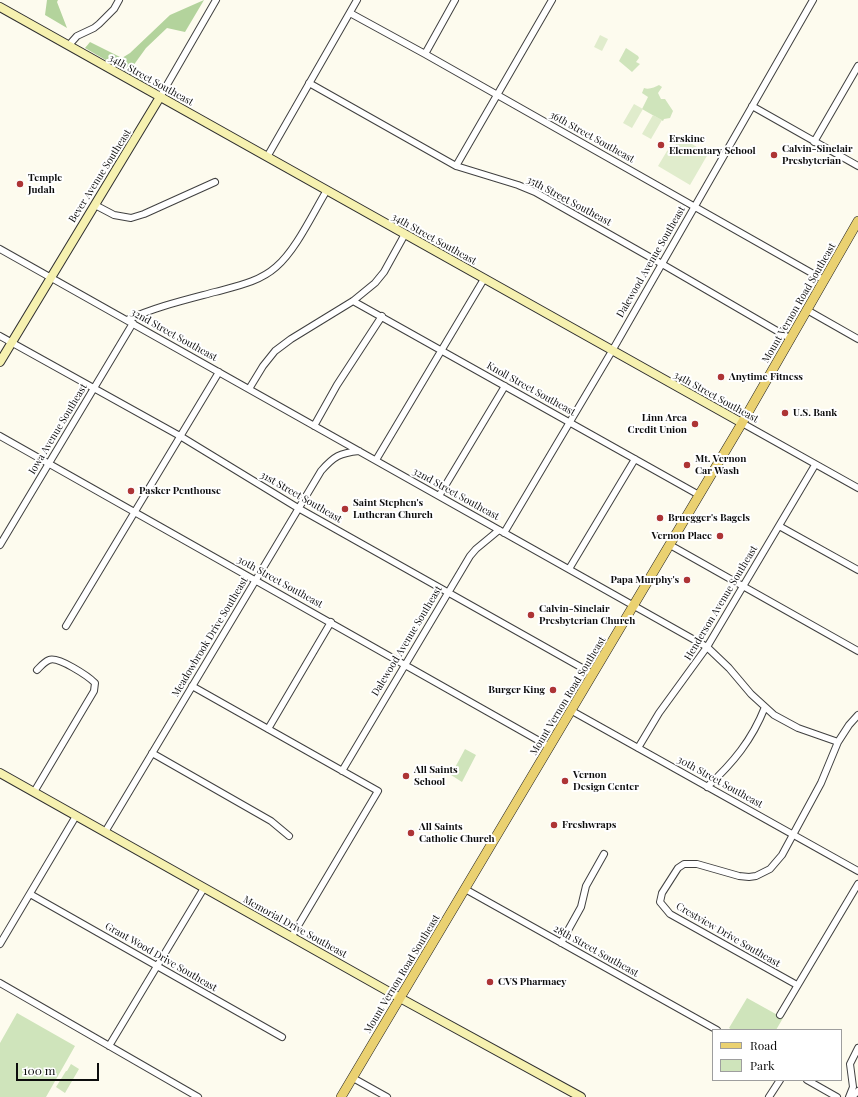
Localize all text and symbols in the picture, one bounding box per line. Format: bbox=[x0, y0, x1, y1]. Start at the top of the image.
street label: 34th Street Southeast bbox=[107, 52, 195, 108]
street label: 36th Street Southeast bbox=[548, 109, 636, 165]
street label: Bever Avenue Southeast bbox=[66, 127, 134, 225]
place label: Erskine Elementary School bbox=[669, 133, 756, 156]
marker: Erskine Elementary School bbox=[656, 140, 666, 150]
place label: Calvin-Sinclair Presbyterian bbox=[782, 143, 853, 166]
marker: Calvin-Sinclair Presbyterian bbox=[769, 150, 779, 160]
place label: Temple Judah bbox=[28, 172, 62, 196]
street label: 35th Street Southeast bbox=[525, 174, 613, 228]
marker: Temple Judah bbox=[15, 179, 25, 189]
street label: Dalewood Avenue Southeast bbox=[614, 204, 688, 320]
street label: 34th Street Southeast bbox=[390, 211, 478, 267]
street label: Mount Vernon Road Southeast bbox=[760, 241, 838, 365]
street label: 32nd Street Southeast bbox=[129, 306, 219, 364]
street label: Knoll Street Southeast bbox=[485, 360, 577, 418]
street label: 34th Street Southeast bbox=[672, 369, 760, 425]
place label: Anytime Fitness bbox=[729, 371, 803, 383]
marker: Anytime Fitness bbox=[716, 372, 726, 382]
street label: Iowa Avenue Southeast bbox=[26, 382, 90, 476]
place label: U.S. Bank bbox=[793, 407, 837, 419]
marker: U.S. Bank bbox=[780, 408, 790, 418]
place label: Linn Area Credit Union bbox=[628, 412, 687, 436]
marker: Linn Area Credit Union bbox=[690, 419, 700, 429]
place label: Mt. Vernon Car Wash bbox=[695, 453, 746, 476]
marker: Mt. Vernon Car Wash bbox=[682, 460, 692, 470]
street label: 32nd Street Southeast bbox=[411, 465, 501, 523]
street label: 31st Street Southeast bbox=[258, 469, 344, 525]
place label: Pasker Penthouse bbox=[139, 485, 221, 497]
marker: Pasker Penthouse bbox=[126, 486, 136, 496]
place label: Saint Stephen's Lutheran Church bbox=[353, 497, 433, 520]
marker: Saint Stephen's Lutheran Church bbox=[340, 504, 350, 514]
place label: Bruegger's Bagels bbox=[668, 512, 750, 524]
marker: Bruegger's Bagels bbox=[655, 513, 665, 523]
place label: Vernon Place bbox=[651, 530, 712, 542]
marker: Vernon Place bbox=[715, 531, 725, 541]
street label: Henderson Avenue Southeast bbox=[682, 543, 760, 663]
street label: 30th Street Southeast bbox=[235, 554, 325, 610]
place label: Papa Murphy's bbox=[610, 574, 679, 586]
street label: Meadowbrook Drive Southeast bbox=[169, 575, 251, 699]
marker: Papa Murphy's bbox=[682, 575, 692, 585]
street label: Dalewood Avenue Southeast bbox=[369, 584, 445, 698]
place label: Calvin-Sinclair Presbyterian Church bbox=[539, 603, 635, 626]
marker: Calvin-Sinclair Presbyterian Church bbox=[526, 610, 536, 620]
street label: Mount Vernon Road Southeast bbox=[528, 634, 608, 758]
place label: Burger King bbox=[488, 684, 545, 696]
marker: Burger King bbox=[548, 685, 558, 695]
street label: 30th Street Southeast bbox=[675, 754, 765, 810]
place label: All Saints School bbox=[414, 764, 458, 788]
place label: Vernon Design Center bbox=[573, 769, 639, 792]
marker: All Saints School bbox=[401, 771, 411, 781]
marker: Vernon Design Center bbox=[560, 776, 570, 786]
place label: Freshwraps bbox=[562, 819, 616, 831]
marker: Freshwraps bbox=[549, 820, 559, 830]
place label: All Saints Catholic Church bbox=[419, 821, 495, 844]
marker: All Saints Catholic Church bbox=[406, 828, 416, 838]
street label: Memorial Drive Southeast bbox=[241, 893, 349, 961]
street label: Crestview Drive Southeast bbox=[674, 900, 782, 970]
street label: Mount Vernon Road Southeast bbox=[362, 912, 442, 1036]
street label: Grant Wood Drive Southeast bbox=[103, 920, 219, 994]
street label: 28th Street Southeast bbox=[551, 923, 641, 979]
place label: CVS Pharmacy bbox=[498, 976, 566, 988]
marker: CVS Pharmacy bbox=[485, 977, 495, 987]
legend bbox=[712, 1029, 842, 1081]
text: Road bbox=[750, 1037, 777, 1053]
scale bar bbox=[18, 1055, 101, 1081]
text: Park bbox=[750, 1057, 775, 1073]
text: 100 m bbox=[23, 1062, 55, 1078]

